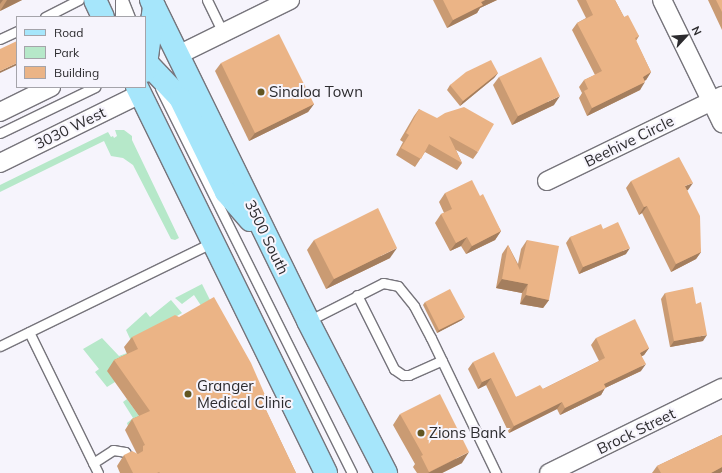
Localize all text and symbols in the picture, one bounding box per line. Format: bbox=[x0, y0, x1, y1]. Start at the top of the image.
legend bbox=[16, 16, 146, 88]
north arrow bbox=[666, 16, 706, 56]
text: N bbox=[689, 24, 705, 38]
text: Road bbox=[54, 25, 83, 40]
text: Park bbox=[54, 45, 79, 60]
text: Building bbox=[54, 65, 99, 80]
place label: Sinaloa Town bbox=[269, 83, 363, 101]
marker: Sinaloa Town bbox=[256, 87, 266, 97]
street label: 3030 West bbox=[32, 103, 108, 153]
street label: Beehive Circle bbox=[581, 112, 677, 170]
street label: 3500 South bbox=[241, 197, 293, 277]
place label: Granger Medical Clinic bbox=[197, 376, 292, 411]
marker: Granger Medical Clinic bbox=[182, 388, 194, 400]
street label: Brock Street bbox=[594, 404, 678, 458]
place label: Zions Bank bbox=[429, 424, 506, 442]
marker: Zions Bank bbox=[416, 428, 426, 438]

